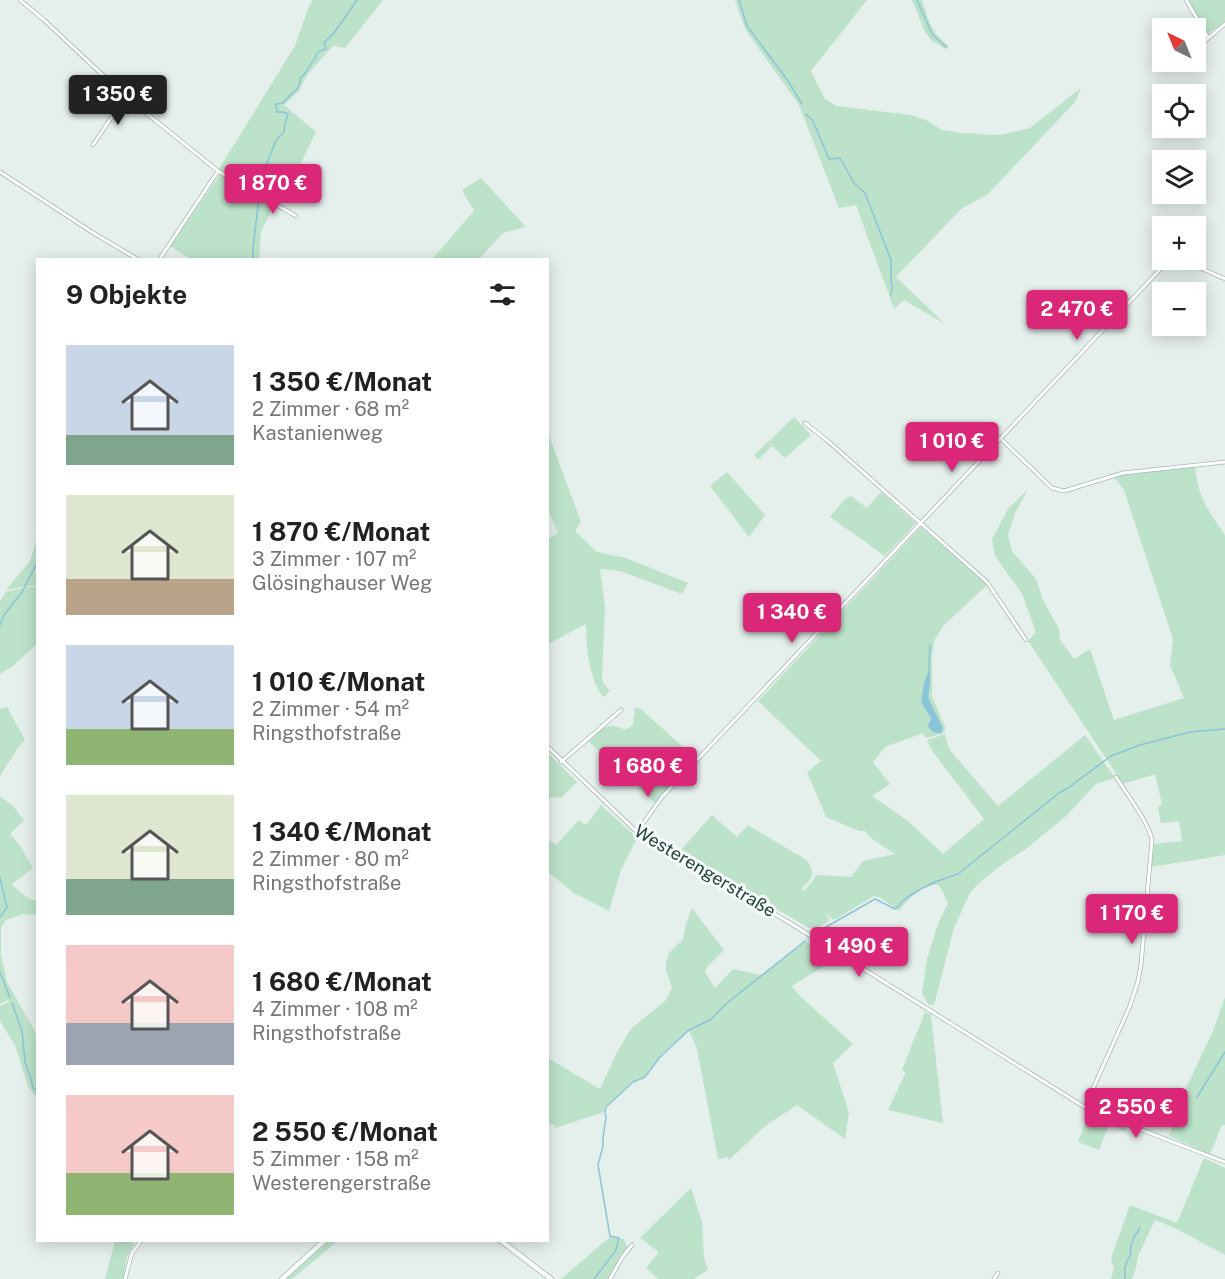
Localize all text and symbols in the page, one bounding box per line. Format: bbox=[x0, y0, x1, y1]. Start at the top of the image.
north arrow bbox=[1152, 18, 1206, 72]
map controls bbox=[1152, 18, 1206, 336]
pin: 1 350 € bbox=[63, 75, 173, 126]
text: 1 350 € bbox=[83, 82, 153, 106]
button: locate bbox=[1152, 84, 1206, 138]
button: layers bbox=[1152, 150, 1206, 204]
pin: 1 870 € bbox=[218, 164, 328, 215]
text: 1 870 € bbox=[239, 171, 307, 195]
button: + bbox=[1152, 216, 1206, 270]
icon: filters bbox=[486, 278, 519, 311]
text: 9 Objekte bbox=[66, 279, 187, 310]
button: − bbox=[1152, 282, 1206, 336]
pin: 2 470 € bbox=[1022, 290, 1132, 341]
text: 2 470 € bbox=[1040, 297, 1114, 321]
text: 1 350 €/Monat bbox=[252, 366, 432, 397]
icon: home bbox=[114, 369, 186, 441]
text: 2 Zimmer · 68 m² bbox=[252, 397, 409, 421]
text: Kastanienweg bbox=[252, 421, 383, 445]
pin: 1 010 € bbox=[897, 422, 1007, 473]
text: 1 010 € bbox=[920, 429, 984, 453]
text: 1 870 €/Monat bbox=[252, 516, 430, 547]
icon: home bbox=[114, 519, 186, 591]
text: 3 Zimmer · 107 m² bbox=[252, 547, 416, 571]
text: Glösinghauser Weg bbox=[252, 571, 432, 595]
pin: 1 340 € bbox=[737, 593, 847, 644]
text: 1 340 € bbox=[757, 600, 827, 624]
text: 1 010 €/Monat bbox=[252, 666, 425, 697]
icon: home bbox=[114, 669, 186, 741]
text: 2 Zimmer · 54 m² bbox=[252, 697, 409, 721]
text: Ringsthofstraße bbox=[252, 721, 401, 745]
pin: 1 680 € bbox=[593, 747, 703, 798]
text: 1 680 € bbox=[613, 754, 683, 778]
text: 1 340 €/Monat bbox=[252, 816, 432, 847]
icon: home bbox=[114, 819, 186, 891]
street label: Westerengerstraße bbox=[631, 820, 780, 921]
text: 2 Zimmer · 80 m² bbox=[252, 847, 409, 871]
text: Ringsthofstraße bbox=[252, 871, 401, 895]
pin: 1 170 € bbox=[1077, 894, 1187, 945]
text: 1 170 € bbox=[1100, 901, 1164, 925]
pin: 1 490 € bbox=[804, 927, 914, 978]
text: 1 490 € bbox=[824, 934, 894, 958]
text: 1 680 €/Monat bbox=[252, 966, 432, 997]
icon: home bbox=[114, 969, 186, 1041]
text: 4 Zimmer · 108 m² bbox=[252, 997, 418, 1021]
text: Ringsthofstraße bbox=[252, 1021, 401, 1045]
pin: 2 550 € bbox=[1081, 1088, 1191, 1139]
text: 2 550 € bbox=[1099, 1095, 1173, 1119]
text: 2 550 €/Monat bbox=[252, 1116, 438, 1147]
icon: home bbox=[114, 1119, 186, 1191]
text: 5 Zimmer · 158 m² bbox=[252, 1147, 419, 1171]
text: Westerengerstraße bbox=[252, 1171, 431, 1195]

